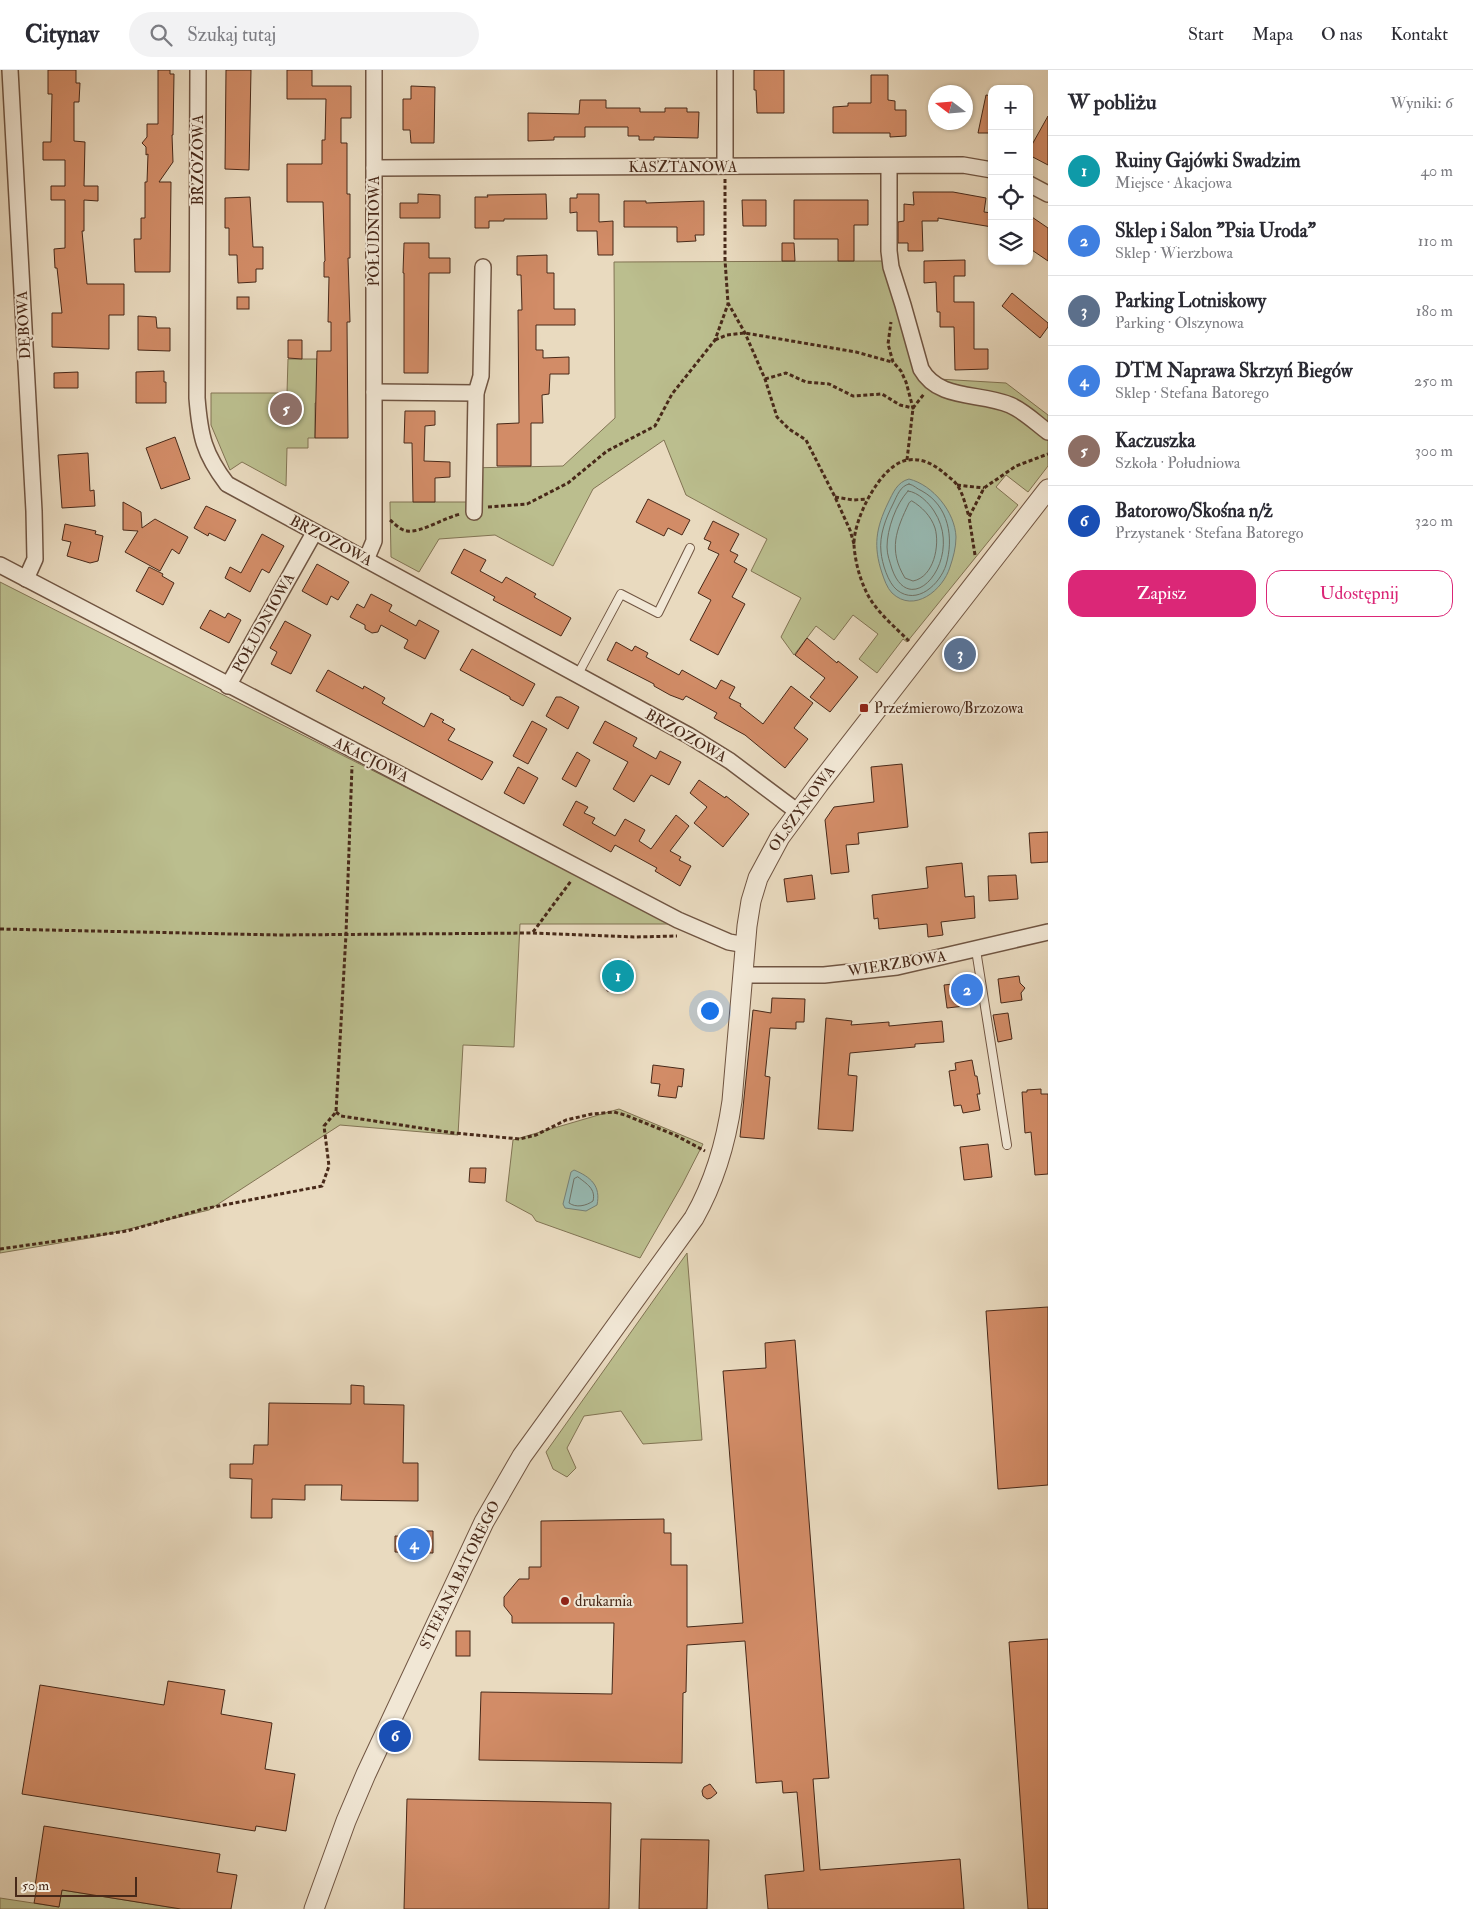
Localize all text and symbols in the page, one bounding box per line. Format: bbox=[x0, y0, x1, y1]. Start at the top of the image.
search box bbox=[129, 12, 479, 57]
text: Citynav bbox=[25, 19, 99, 50]
icon: search bbox=[147, 21, 175, 49]
text: Szukaj tutaj bbox=[187, 23, 276, 47]
text: Start bbox=[1188, 23, 1224, 46]
text: Mapa bbox=[1252, 23, 1293, 46]
text: O nas bbox=[1321, 23, 1362, 46]
text: Kontakt bbox=[1390, 23, 1448, 46]
north arrow bbox=[928, 85, 973, 130]
map controls bbox=[988, 85, 1033, 265]
button: + bbox=[988, 85, 1033, 130]
text: W pobliżu bbox=[1068, 89, 1157, 116]
text: Wyniki: 6 bbox=[1391, 93, 1453, 113]
street label: BRZOZOWA bbox=[189, 114, 208, 205]
button: − bbox=[988, 130, 1033, 175]
text: Ruiny Gajówki Swadzim bbox=[1115, 149, 1301, 173]
street label: KASZTANOWA bbox=[629, 158, 738, 177]
text: 1 bbox=[1081, 161, 1087, 181]
text: 40 m bbox=[1420, 161, 1453, 181]
text: Miejsce · Akacjowa bbox=[1115, 173, 1232, 193]
street label: POŁUDNIOWA bbox=[365, 175, 384, 287]
button: locate bbox=[988, 175, 1033, 220]
text: Sklep i Salon "Psia Uroda" bbox=[1115, 219, 1316, 243]
button: layers bbox=[988, 220, 1033, 265]
text: 2 bbox=[1080, 231, 1088, 251]
text: 110 m bbox=[1418, 231, 1453, 251]
text: Sklep · Wierzbowa bbox=[1115, 243, 1233, 263]
text: Parking Lotniskowy bbox=[1115, 289, 1266, 313]
street label: DĘBOWA bbox=[13, 290, 35, 360]
text: 3 bbox=[1081, 301, 1087, 321]
text: 180 m bbox=[1416, 301, 1453, 321]
text: Parking · Olszynowa bbox=[1115, 313, 1244, 333]
text: DTM Naprawa Skrzyń Biegów bbox=[1115, 359, 1353, 383]
text: 4 bbox=[1080, 371, 1088, 391]
text: 250 m bbox=[1414, 371, 1453, 391]
text: Sklep · Stefana Batorego bbox=[1115, 383, 1269, 403]
pin: 5 bbox=[270, 390, 302, 428]
text: Kaczuszka bbox=[1115, 429, 1195, 453]
text: 5 bbox=[1080, 441, 1088, 461]
text: 300 m bbox=[1415, 441, 1453, 461]
text: Szkoła · Południowa bbox=[1115, 453, 1240, 473]
text: Batorowo/Skośna n/ż bbox=[1115, 499, 1273, 523]
street label: BRZOZOWA bbox=[286, 511, 376, 571]
text: 6 bbox=[1080, 511, 1088, 531]
text: 320 m bbox=[1415, 511, 1453, 531]
text: Przystanek · Stefana Batorego bbox=[1115, 523, 1304, 543]
street label: POŁUDNIOWA bbox=[229, 569, 299, 676]
button: Zapisz bbox=[1068, 570, 1256, 617]
button: Udostępnij bbox=[1266, 570, 1453, 617]
pin: 3 bbox=[944, 635, 976, 673]
place label: Przeźmierowo/Brzozowa bbox=[874, 699, 1024, 718]
marker: Przeźmierowo/Brzozowa bbox=[858, 702, 870, 714]
street label: BRZOZOWA bbox=[642, 705, 731, 767]
street label: AKACJOWA bbox=[329, 732, 412, 788]
street label: OLSZYNOWA bbox=[764, 762, 840, 856]
street label: WIERZBOWA bbox=[845, 947, 948, 981]
pin: 1 bbox=[602, 957, 634, 995]
pin: 2 bbox=[951, 971, 983, 1009]
your location bbox=[697, 998, 723, 1024]
street label: STEFANA BATOREGO bbox=[416, 1498, 504, 1652]
pin: 4 bbox=[398, 1525, 430, 1563]
place label: drukarnia bbox=[575, 1592, 633, 1611]
marker: drukarnia bbox=[559, 1595, 571, 1607]
pin: 6 bbox=[379, 1717, 411, 1755]
scale bar bbox=[15, 1874, 138, 1897]
text: 50 m bbox=[22, 1877, 49, 1894]

